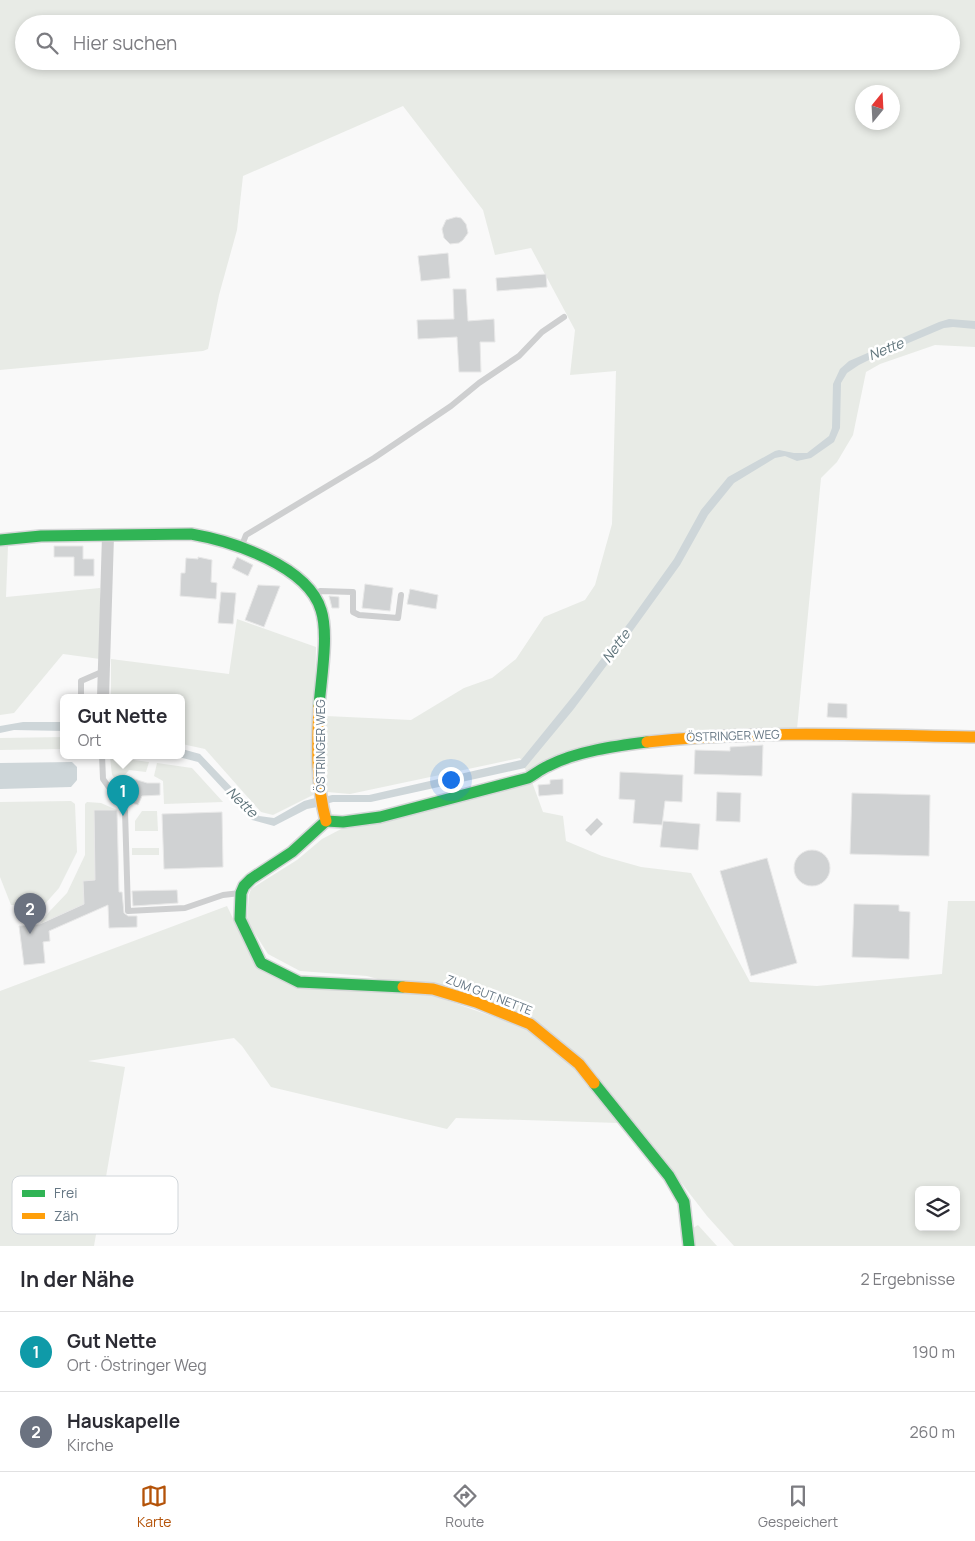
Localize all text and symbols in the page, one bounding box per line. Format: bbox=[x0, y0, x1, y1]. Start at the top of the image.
search box bbox=[15, 15, 960, 70]
icon: search bbox=[33, 29, 61, 57]
text: Hier suchen bbox=[73, 30, 177, 56]
north arrow bbox=[855, 85, 900, 130]
water label: Nette bbox=[865, 333, 907, 364]
water label: Nette bbox=[597, 625, 634, 666]
popup bbox=[60, 694, 185, 759]
street label: ÖSTRINGER WEG bbox=[312, 699, 329, 793]
text: Gut Nette bbox=[78, 703, 167, 729]
street label: ÖSTRINGER WEG bbox=[686, 725, 780, 746]
text: Ort bbox=[78, 729, 101, 751]
your location bbox=[438, 767, 464, 793]
pin: 1 bbox=[107, 775, 139, 816]
water label: Nette bbox=[223, 782, 263, 822]
pin: 2 bbox=[14, 893, 46, 934]
street label: ZUM GUT NETTE bbox=[444, 970, 535, 1019]
legend bbox=[12, 1176, 178, 1234]
text: Frei bbox=[54, 1183, 77, 1202]
map controls bbox=[915, 1186, 960, 1231]
button: layers bbox=[915, 1186, 960, 1231]
text: Zäh bbox=[54, 1206, 79, 1225]
text: In der Nähe bbox=[20, 1265, 134, 1293]
text: 2 Ergebnisse bbox=[860, 1268, 955, 1290]
text: Gut Nette bbox=[67, 1328, 157, 1354]
text: 1 bbox=[32, 1341, 40, 1363]
text: 190 m bbox=[912, 1341, 955, 1363]
text: Ort · Östringer Weg bbox=[67, 1354, 207, 1376]
text: Hauskapelle bbox=[67, 1408, 180, 1434]
text: 2 bbox=[31, 1421, 41, 1443]
text: 260 m bbox=[909, 1421, 955, 1443]
text: Kirche bbox=[67, 1434, 114, 1456]
tab: Karte bbox=[137, 1482, 172, 1531]
tab: Route bbox=[445, 1482, 484, 1531]
tab: Gespeichert bbox=[758, 1482, 838, 1531]

